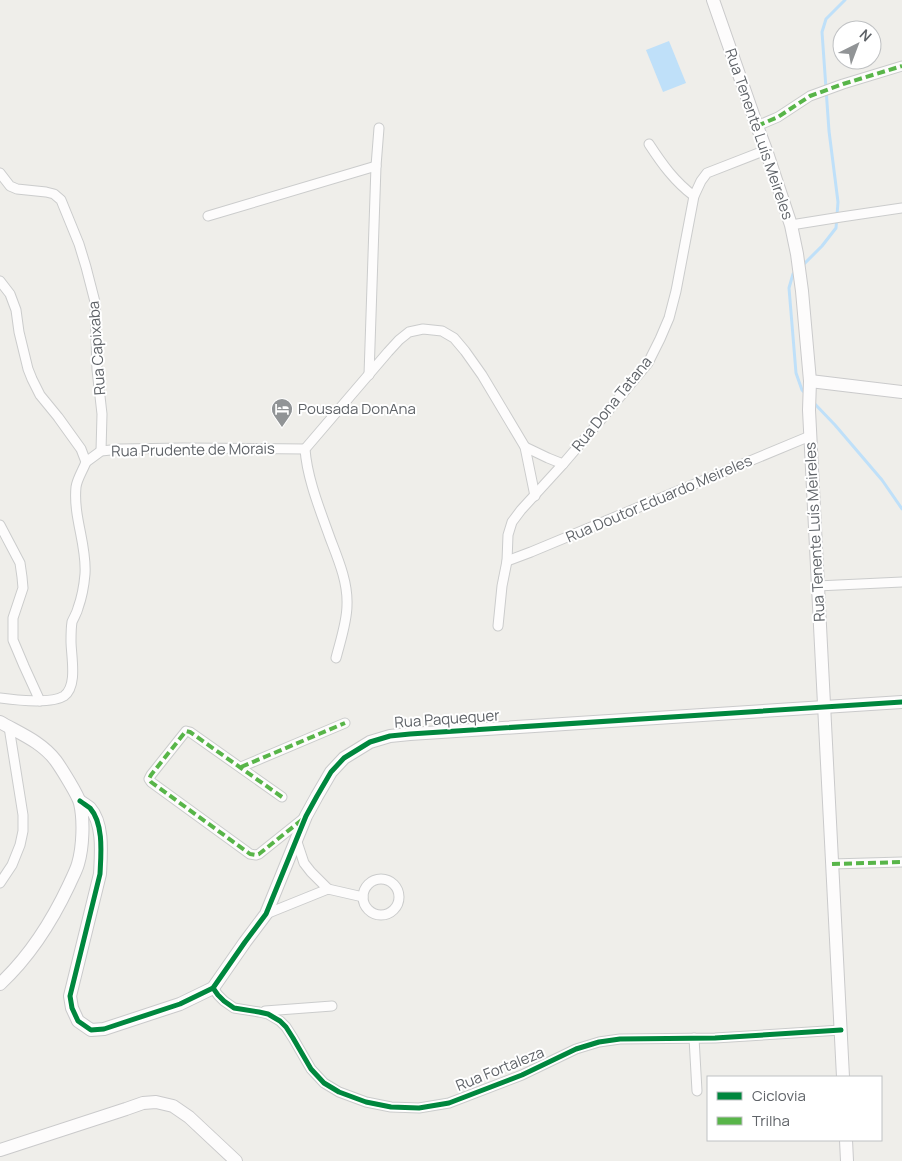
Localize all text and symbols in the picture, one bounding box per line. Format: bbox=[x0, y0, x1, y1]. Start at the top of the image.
north arrow bbox=[832, 20, 882, 70]
text: N bbox=[856, 25, 876, 45]
street label: Rua Tenente Luís Meireles bbox=[720, 45, 799, 222]
street label: Rua Capixaba bbox=[83, 300, 110, 396]
street label: Rua Dona Tatana bbox=[567, 352, 656, 456]
hotel icon: Pousada DonAna bbox=[270, 397, 294, 428]
place label: Pousada DonAna bbox=[298, 398, 416, 419]
street label: Rua Prudente de Morais bbox=[111, 438, 275, 461]
street label: Rua Tenente Luís Meireles bbox=[799, 442, 830, 622]
street label: Rua Doutor Eduardo Meireles bbox=[563, 450, 755, 547]
street label: Rua Paquequer bbox=[394, 704, 501, 733]
street label: Rua Fortaleza bbox=[452, 1041, 547, 1096]
legend bbox=[707, 1076, 882, 1141]
text: Ciclovia bbox=[752, 1085, 806, 1106]
text: Trilha bbox=[752, 1110, 790, 1131]

